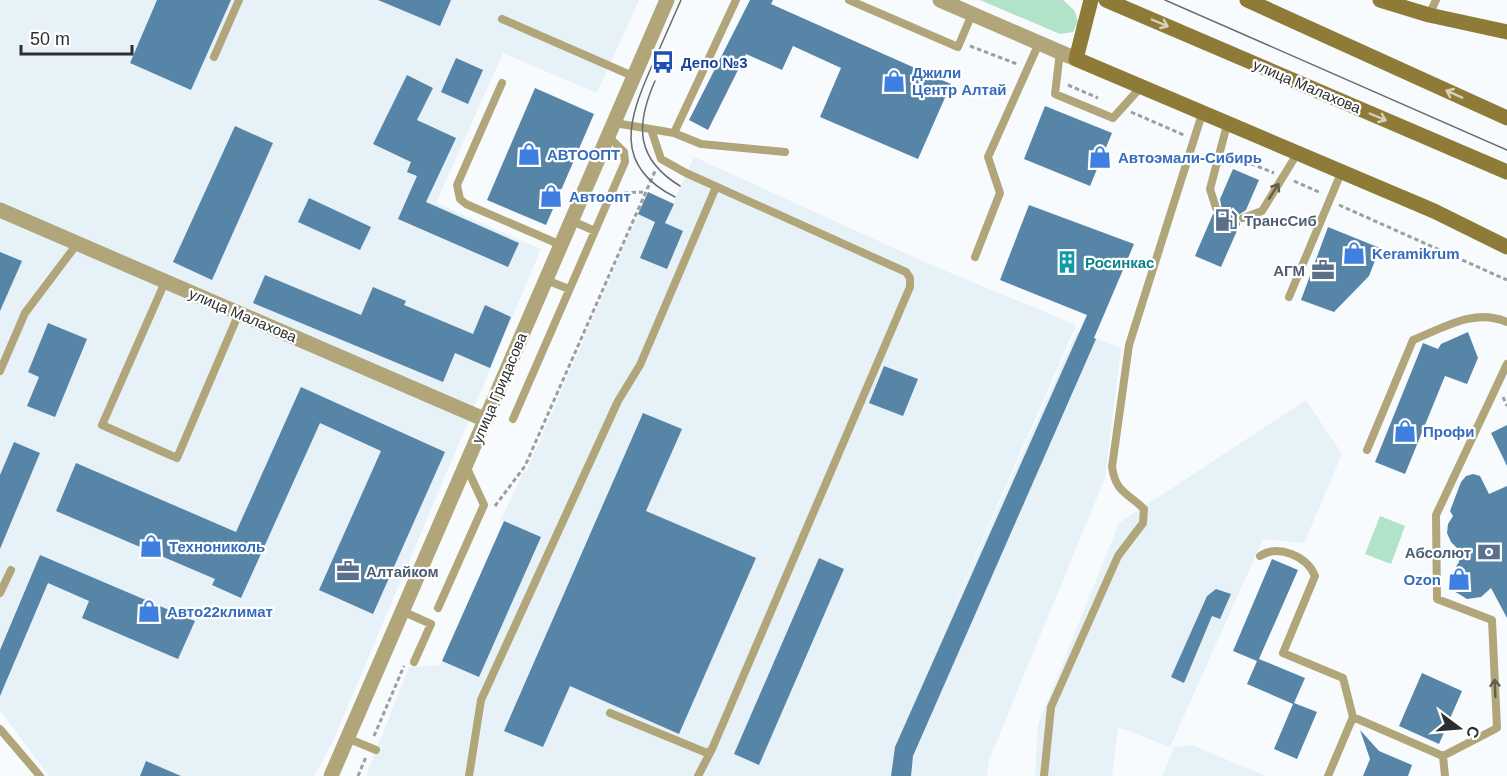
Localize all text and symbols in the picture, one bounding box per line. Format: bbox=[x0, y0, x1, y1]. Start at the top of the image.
scale bar bbox=[21, 18, 132, 56]
one-way arrow bbox=[1151, 18, 1169, 29]
text: 50 m bbox=[30, 29, 70, 49]
bus stop icon: Депо №3 bbox=[650, 49, 676, 75]
place label: Депо №3 bbox=[681, 54, 748, 71]
street label: улица Малахова bbox=[1251, 56, 1364, 117]
place label: Джили Центр Алтай bbox=[912, 64, 1007, 98]
shop icon: Джили Центр Алтай bbox=[881, 68, 907, 94]
one-way arrow bbox=[1445, 87, 1463, 99]
one-way arrow bbox=[1368, 112, 1387, 123]
shop icon: АВТООПТ bbox=[516, 141, 542, 167]
shop icon: Автоэмали-Сибирь bbox=[1087, 144, 1113, 170]
place label: АВТООПТ bbox=[547, 146, 620, 163]
place label: Автоэмали-Сибирь bbox=[1118, 149, 1262, 166]
shop icon: Автоопт bbox=[538, 183, 564, 209]
one-way arrow bbox=[1268, 183, 1280, 200]
place label: Автоопт bbox=[569, 188, 631, 205]
fuel station icon: ТрансСиб bbox=[1213, 207, 1239, 233]
place label: ТрансСиб bbox=[1244, 212, 1317, 229]
shop icon: Keramikrum bbox=[1341, 240, 1367, 266]
place label: Keramikrum bbox=[1372, 245, 1460, 262]
building icon: Росинкас bbox=[1054, 249, 1080, 275]
place label: Росинкас bbox=[1085, 254, 1154, 271]
office icon: АГМ bbox=[1310, 257, 1336, 283]
place label: АГМ bbox=[1273, 262, 1305, 279]
street label: улица Малахова bbox=[187, 285, 300, 346]
street label: улица Гридасова bbox=[468, 329, 530, 446]
shop icon: Профи bbox=[1392, 418, 1418, 444]
place label: Профи bbox=[1423, 423, 1474, 440]
shop icon: Технониколь bbox=[138, 533, 164, 559]
place label: Технониколь bbox=[169, 538, 265, 555]
bank icon: Абсолют bbox=[1476, 539, 1502, 565]
place label: Абсолют bbox=[1405, 544, 1471, 561]
office icon: Алтайком bbox=[335, 558, 361, 584]
place label: Алтайком bbox=[366, 563, 439, 580]
shop icon: Ozon bbox=[1446, 566, 1472, 592]
place label: Ozon bbox=[1404, 571, 1441, 588]
shop icon: Авто22климат bbox=[136, 598, 162, 624]
place label: Авто22климат bbox=[167, 603, 273, 620]
one-way arrow bbox=[1490, 679, 1501, 699]
north arrow bbox=[1429, 698, 1489, 758]
text: С bbox=[1463, 724, 1483, 740]

